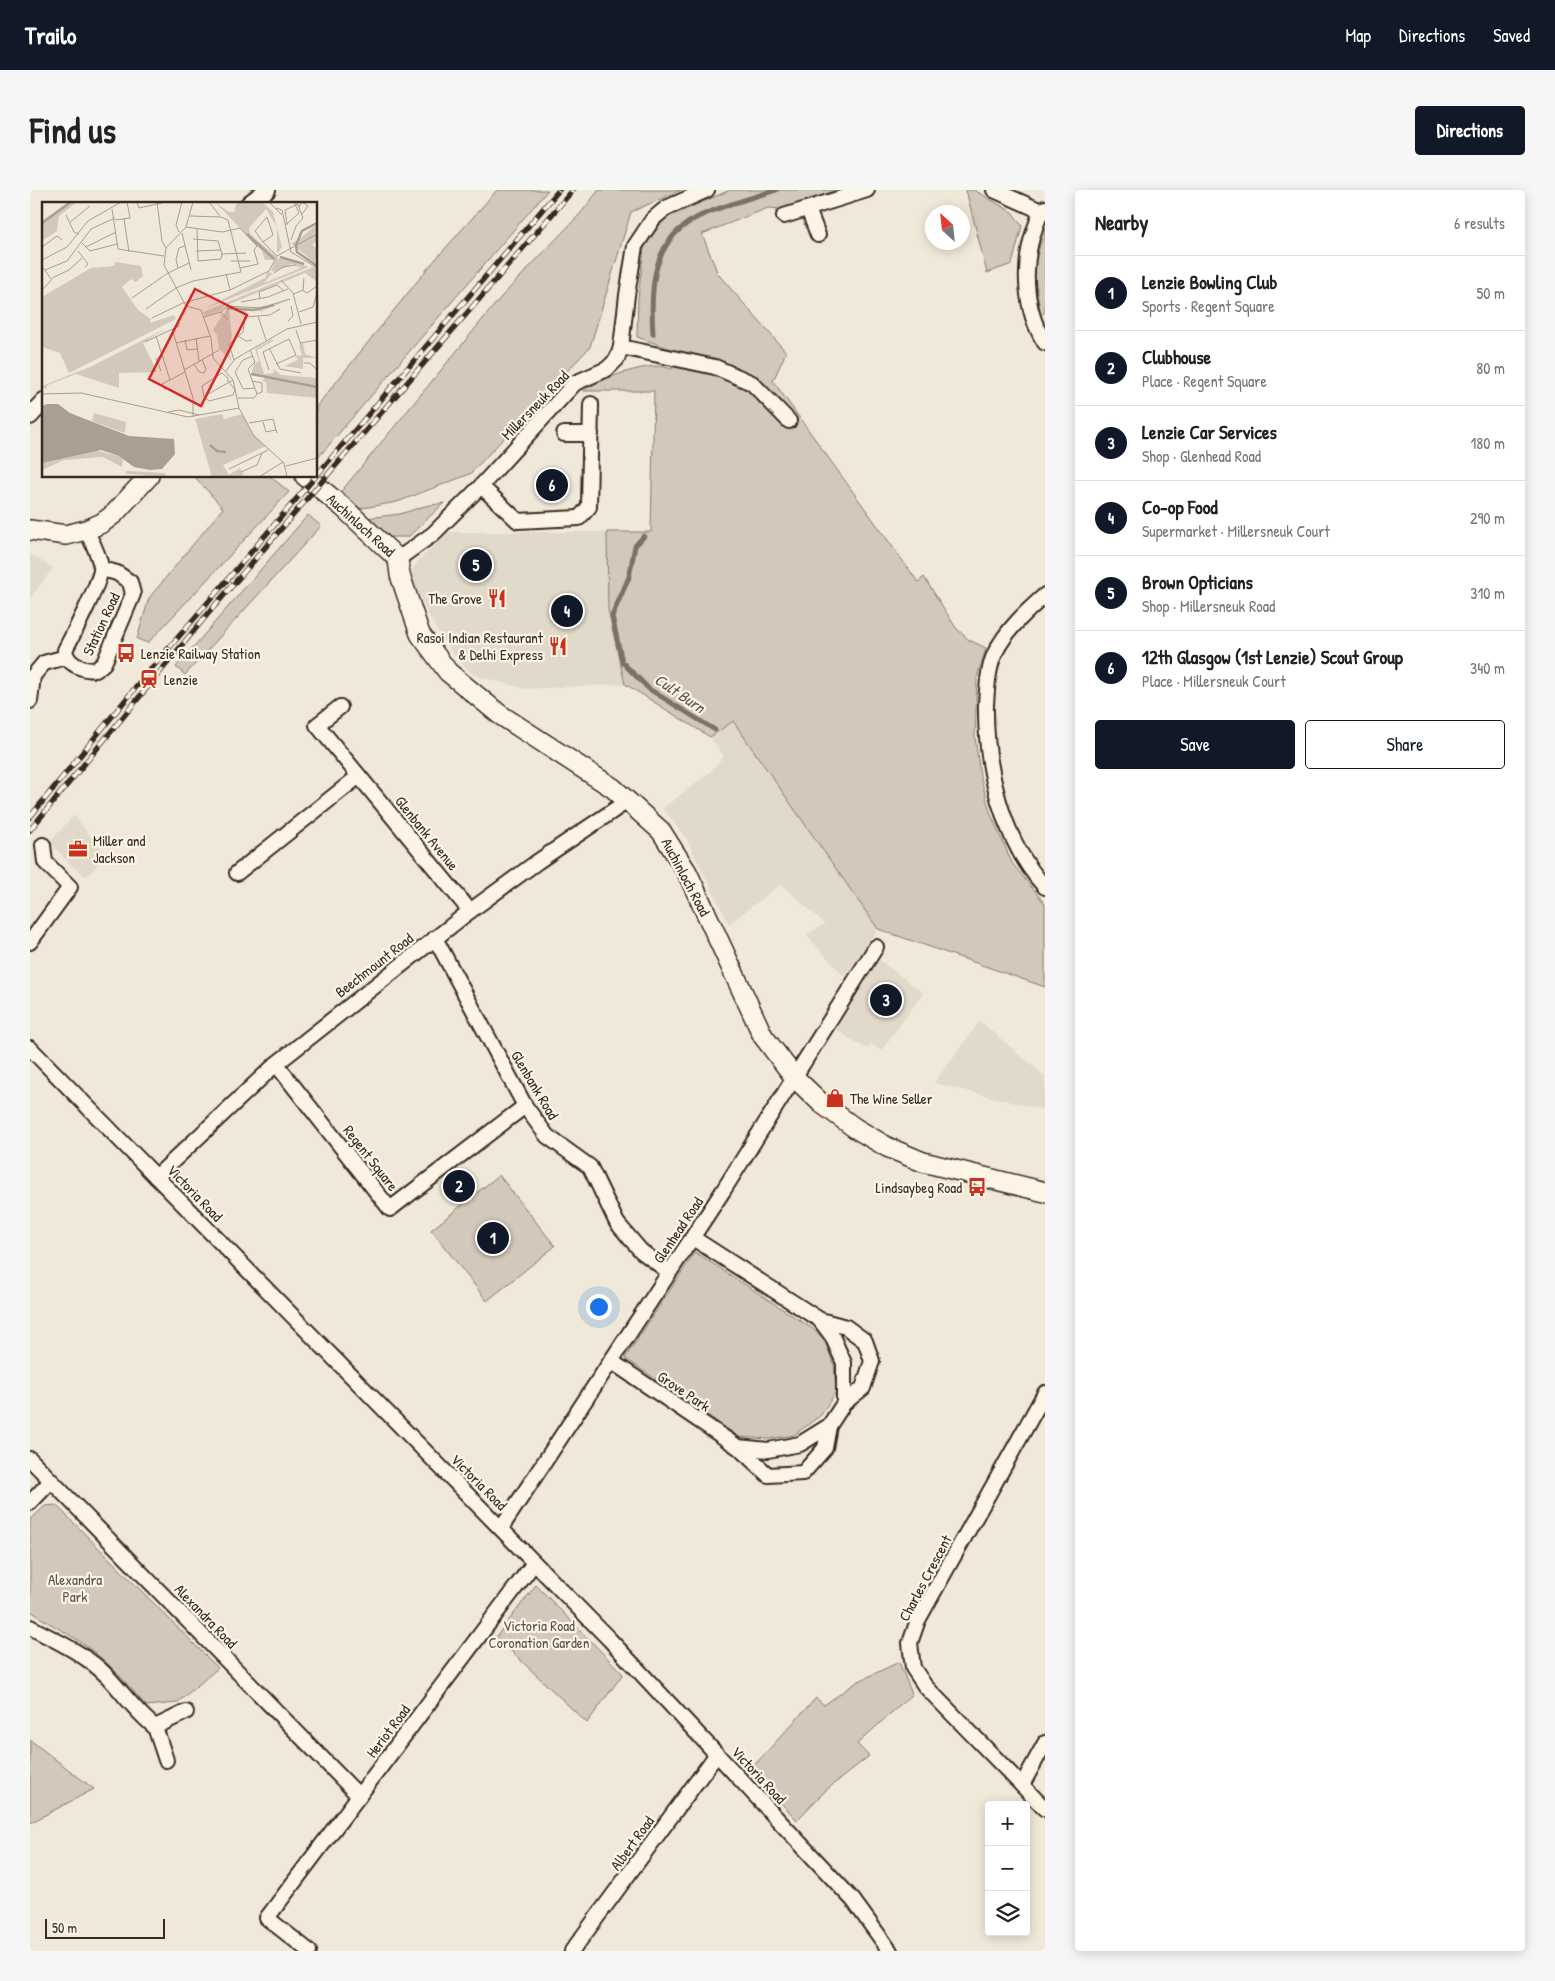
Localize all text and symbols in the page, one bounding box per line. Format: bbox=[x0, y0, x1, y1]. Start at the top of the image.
text: Trailo bbox=[25, 19, 76, 51]
text: Map bbox=[1346, 23, 1371, 48]
text: Directions bbox=[1399, 23, 1465, 48]
text: Saved bbox=[1493, 23, 1530, 48]
button: Directions bbox=[1415, 106, 1525, 155]
text: Find us bbox=[30, 107, 116, 154]
inset map bbox=[42, 202, 318, 478]
north arrow bbox=[925, 205, 970, 250]
text: Nearby bbox=[1095, 208, 1148, 237]
text: 6 results bbox=[1454, 212, 1505, 234]
text: Lenzie Bowling Club bbox=[1142, 269, 1277, 295]
text: 1 bbox=[1108, 282, 1114, 304]
text: 50 m bbox=[1477, 282, 1505, 304]
text: Sports · Regent Square bbox=[1142, 295, 1275, 317]
text: Clubhouse bbox=[1142, 344, 1211, 370]
text: 2 bbox=[1107, 357, 1115, 379]
text: 80 m bbox=[1476, 357, 1505, 379]
street label: Millersneuk Road bbox=[496, 365, 574, 444]
text: Place · Regent Square bbox=[1142, 370, 1267, 392]
text: Lenzie Car Services bbox=[1142, 419, 1277, 445]
text: 3 bbox=[1107, 432, 1115, 454]
text: 180 m bbox=[1471, 432, 1505, 454]
text: Shop · Glenhead Road bbox=[1142, 445, 1261, 467]
pin: 6 bbox=[536, 466, 568, 504]
street label: Auchinloch Road bbox=[322, 488, 400, 562]
text: Co-op Food bbox=[1142, 494, 1218, 520]
text: 4 bbox=[1108, 507, 1114, 529]
text: 290 m bbox=[1470, 507, 1505, 529]
text: Supermarket · Millersneuk Court bbox=[1142, 520, 1330, 542]
pin: 5 bbox=[460, 546, 492, 584]
text: Brown Opticians bbox=[1142, 569, 1253, 595]
text: 5 bbox=[1108, 582, 1114, 604]
text: 310 m bbox=[1470, 582, 1505, 604]
restaurant icon: The Grove bbox=[486, 587, 508, 609]
place label: The Grove bbox=[428, 588, 482, 609]
street label: Station Road bbox=[77, 589, 125, 659]
pin: 4 bbox=[551, 592, 583, 630]
text: Shop · Millersneuk Road bbox=[1142, 595, 1275, 617]
place label: Rasoi Indian Restaurant & Delhi Express bbox=[417, 627, 544, 665]
restaurant icon: Rasoi Indian Restaurant & Delhi Express bbox=[547, 635, 569, 657]
bus stop icon: Lenzie Railway Station bbox=[115, 642, 137, 664]
place label: Lenzie Railway Station bbox=[141, 643, 261, 664]
text: 12th Glasgow (1st Lenzie) Scout Group bbox=[1142, 644, 1403, 670]
text: 6 bbox=[1108, 657, 1114, 679]
text: 340 m bbox=[1470, 657, 1505, 679]
station icon: Lenzie bbox=[138, 668, 160, 690]
water label: Cult Burn bbox=[650, 668, 711, 719]
place label: Lenzie bbox=[164, 669, 198, 690]
text: Place · Millersneuk Court bbox=[1142, 670, 1286, 692]
button: Save bbox=[1095, 720, 1295, 769]
button: Share bbox=[1305, 720, 1505, 769]
street label: Glenbank Avenue bbox=[390, 791, 464, 875]
place label: Miller and Jackson bbox=[93, 830, 146, 868]
street label: Auchinloch Road bbox=[657, 834, 715, 920]
office icon: Miller and Jackson bbox=[67, 838, 89, 860]
street label: Beechmount Road bbox=[331, 928, 418, 1002]
pin: 3 bbox=[870, 981, 902, 1019]
street label: Glenbank Road bbox=[506, 1047, 564, 1124]
shop icon: The Wine Seller bbox=[824, 1087, 846, 1109]
place label: The Wine Seller bbox=[850, 1088, 933, 1109]
street label: Regent Square bbox=[339, 1121, 403, 1195]
street label: Victoria Road bbox=[162, 1160, 228, 1226]
pin: 2 bbox=[443, 1167, 475, 1205]
bus stop icon: Lindsaybeg Road bbox=[966, 1176, 988, 1198]
place label: Lindsaybeg Road bbox=[876, 1177, 962, 1198]
street label: Glenhead Road bbox=[648, 1193, 708, 1267]
pin: 1 bbox=[477, 1219, 509, 1257]
your location bbox=[586, 1294, 612, 1320]
street label: Grove Park bbox=[653, 1366, 715, 1416]
street label: Victoria Road bbox=[446, 1449, 512, 1515]
street label: Charles Crescent bbox=[893, 1530, 957, 1625]
park label: Alexandra Park bbox=[48, 1569, 102, 1607]
street label: Alexandra Road bbox=[170, 1579, 242, 1653]
park label: Victoria Road Coronation Garden bbox=[489, 1615, 590, 1653]
street label: Heriot Road bbox=[361, 1700, 415, 1762]
street label: Victoria Road bbox=[727, 1742, 791, 1809]
map controls bbox=[985, 1801, 1030, 1936]
button: + bbox=[985, 1801, 1030, 1846]
street label: Albert Road bbox=[605, 1811, 659, 1874]
button: − bbox=[985, 1846, 1030, 1891]
button: layers bbox=[985, 1891, 1030, 1936]
scale bar bbox=[45, 1916, 165, 1939]
text: 50 m bbox=[52, 1918, 77, 1937]

